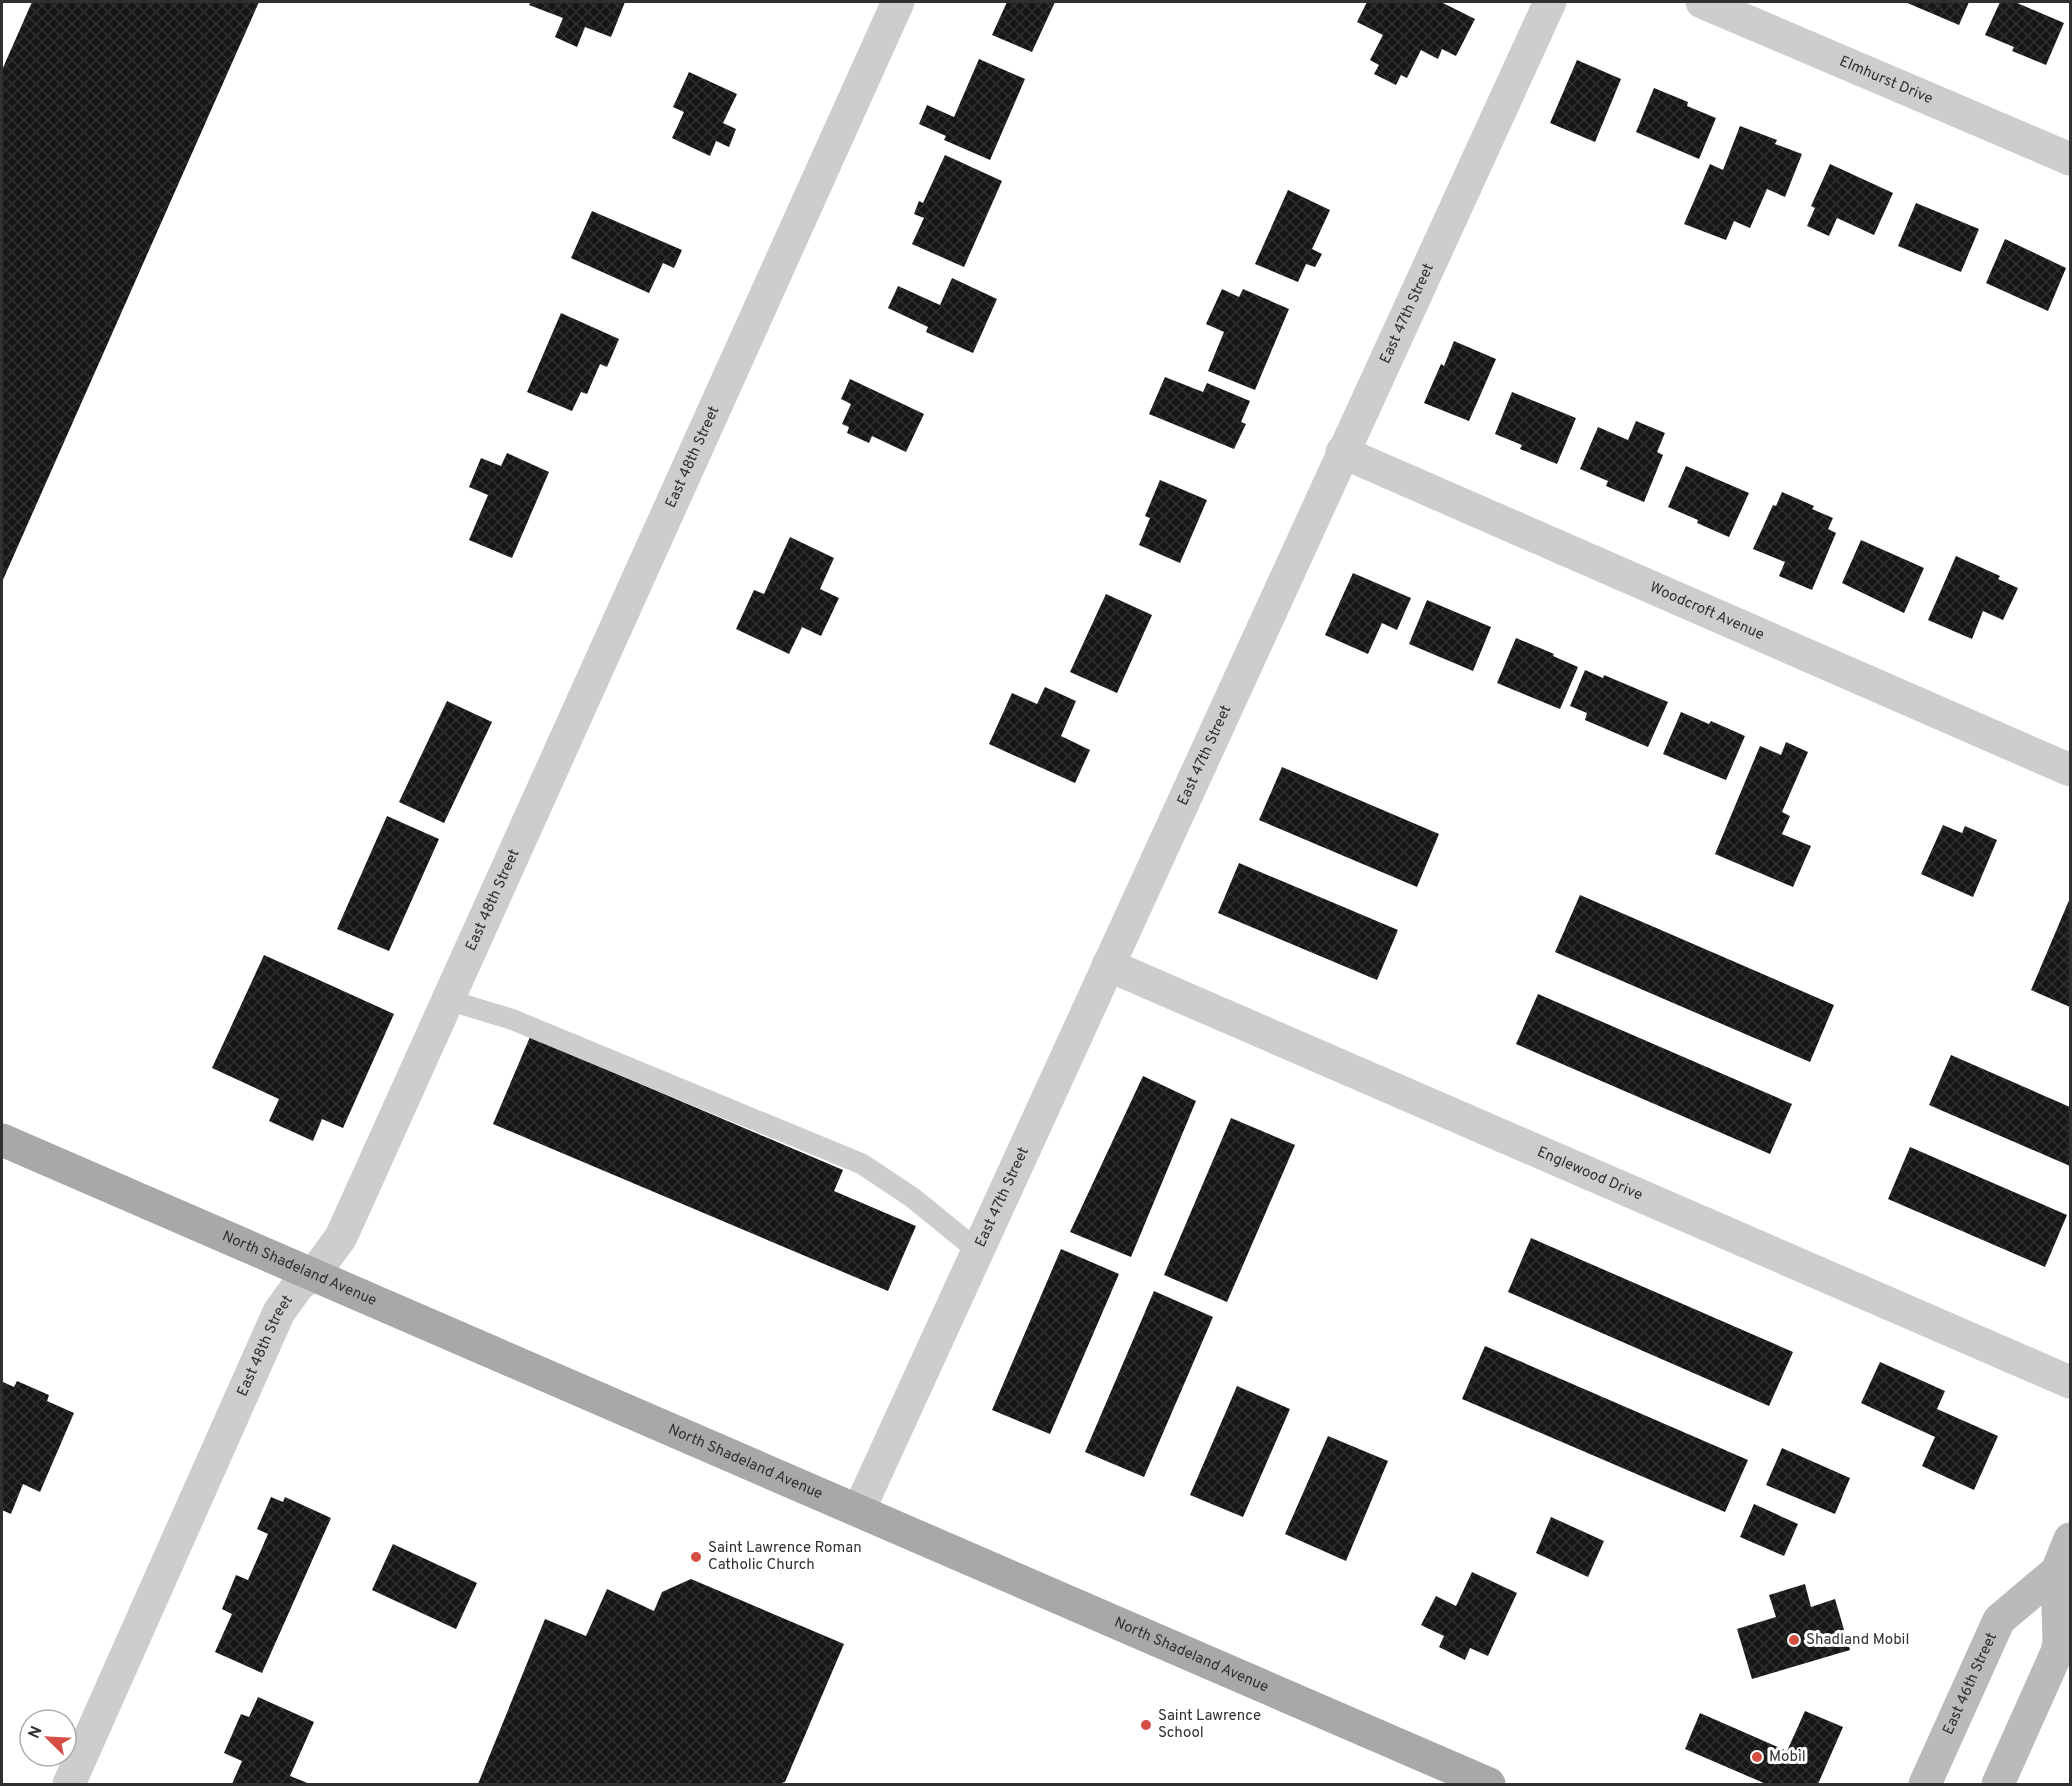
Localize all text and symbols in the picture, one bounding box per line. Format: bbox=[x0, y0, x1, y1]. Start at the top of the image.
street label: Elmhurst Drive bbox=[1836, 52, 1936, 109]
street label: East 47th Street bbox=[1376, 261, 1438, 367]
street label: East 48th Street bbox=[661, 403, 724, 511]
street label: Woodcroft Avenue bbox=[1646, 578, 1767, 645]
street label: East 47th Street bbox=[1174, 702, 1236, 809]
street label: East 48th Street bbox=[462, 846, 524, 954]
street label: Englewood Drive bbox=[1534, 1143, 1645, 1205]
street label: East 47th Street bbox=[971, 1144, 1033, 1250]
street label: North Shadeland Avenue bbox=[219, 1227, 380, 1311]
street label: East 48th Street bbox=[233, 1292, 297, 1399]
street label: North Shadeland Avenue bbox=[665, 1420, 826, 1504]
place label: Saint Lawrence Roman Catholic Church bbox=[708, 1539, 862, 1575]
marker: Saint Lawrence Roman Catholic Church bbox=[689, 1550, 703, 1564]
street label: North Shadeland Avenue bbox=[1111, 1613, 1272, 1697]
street label: East 46th Street bbox=[1939, 1630, 2001, 1738]
place label: Shadland Mobil bbox=[1806, 1631, 1909, 1650]
marker: Shadland Mobil bbox=[1787, 1633, 1801, 1647]
place label: Saint Lawrence School bbox=[1158, 1707, 1261, 1743]
north arrow bbox=[18, 1708, 78, 1768]
marker: Saint Lawrence School bbox=[1139, 1718, 1153, 1732]
text: N bbox=[25, 1723, 48, 1742]
place label: Mobil bbox=[1769, 1748, 1806, 1767]
marker: Mobil bbox=[1750, 1750, 1764, 1764]

